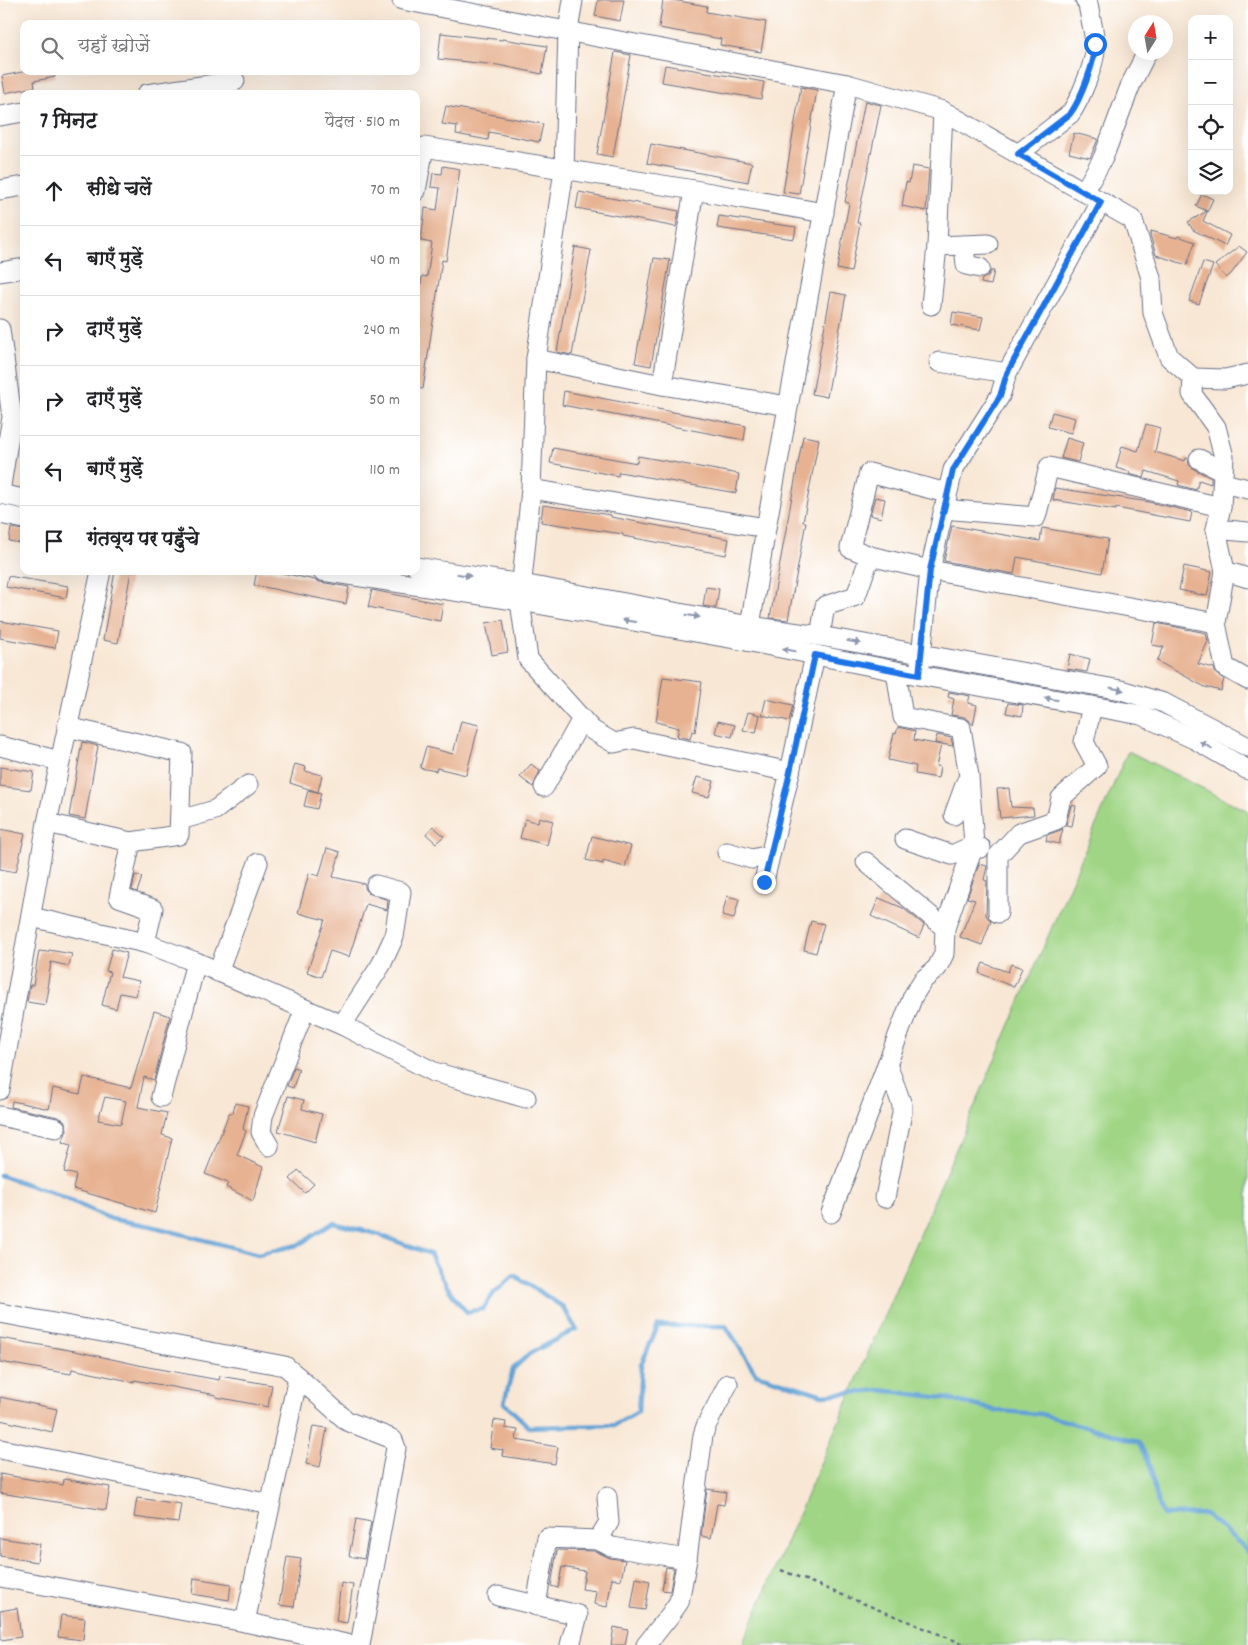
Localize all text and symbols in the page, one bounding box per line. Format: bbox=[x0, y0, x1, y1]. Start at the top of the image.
north arrow bbox=[1128, 15, 1173, 60]
map controls bbox=[1188, 15, 1233, 195]
button: + bbox=[1188, 15, 1233, 60]
search box bbox=[20, 20, 420, 75]
route start bbox=[1084, 33, 1107, 56]
icon: search bbox=[38, 34, 66, 62]
text: यहाँ खोजें bbox=[78, 34, 150, 61]
button: − bbox=[1188, 60, 1233, 105]
button: locate bbox=[1188, 105, 1233, 150]
text: 7 मिनट bbox=[40, 108, 97, 138]
text: पैदल · 510 m bbox=[325, 111, 400, 134]
button: layers bbox=[1188, 150, 1233, 195]
icon: ahead bbox=[40, 177, 68, 205]
text: सीधे चलें bbox=[87, 177, 152, 204]
text: 70 m bbox=[370, 179, 400, 202]
icon: left bbox=[40, 247, 68, 275]
text: बाएँ मुड़ें bbox=[87, 247, 143, 274]
text: 40 m bbox=[370, 249, 400, 272]
icon: right bbox=[40, 317, 68, 345]
text: दाएँ मुड़ें bbox=[87, 317, 142, 344]
text: 240 m bbox=[363, 319, 400, 342]
icon: right bbox=[40, 387, 68, 415]
text: दाएँ मुड़ें bbox=[87, 387, 142, 414]
text: 50 m bbox=[369, 389, 400, 412]
icon: left bbox=[40, 457, 68, 485]
text: बाएँ मुड़ें bbox=[87, 457, 143, 484]
text: 110 m bbox=[370, 459, 400, 482]
icon: arrive bbox=[40, 527, 68, 555]
text: गंतव्य पर पहुँचे bbox=[87, 527, 199, 554]
one-way arrow bbox=[457, 571, 473, 579]
one-way arrow bbox=[686, 612, 702, 620]
one-way arrow bbox=[620, 616, 636, 624]
one-way arrow bbox=[846, 639, 862, 647]
one-way arrow bbox=[780, 645, 796, 653]
one-way arrow bbox=[1109, 685, 1124, 693]
one-way arrow bbox=[1043, 695, 1059, 703]
one-way arrow bbox=[1199, 741, 1212, 750]
route end bbox=[753, 871, 776, 894]

